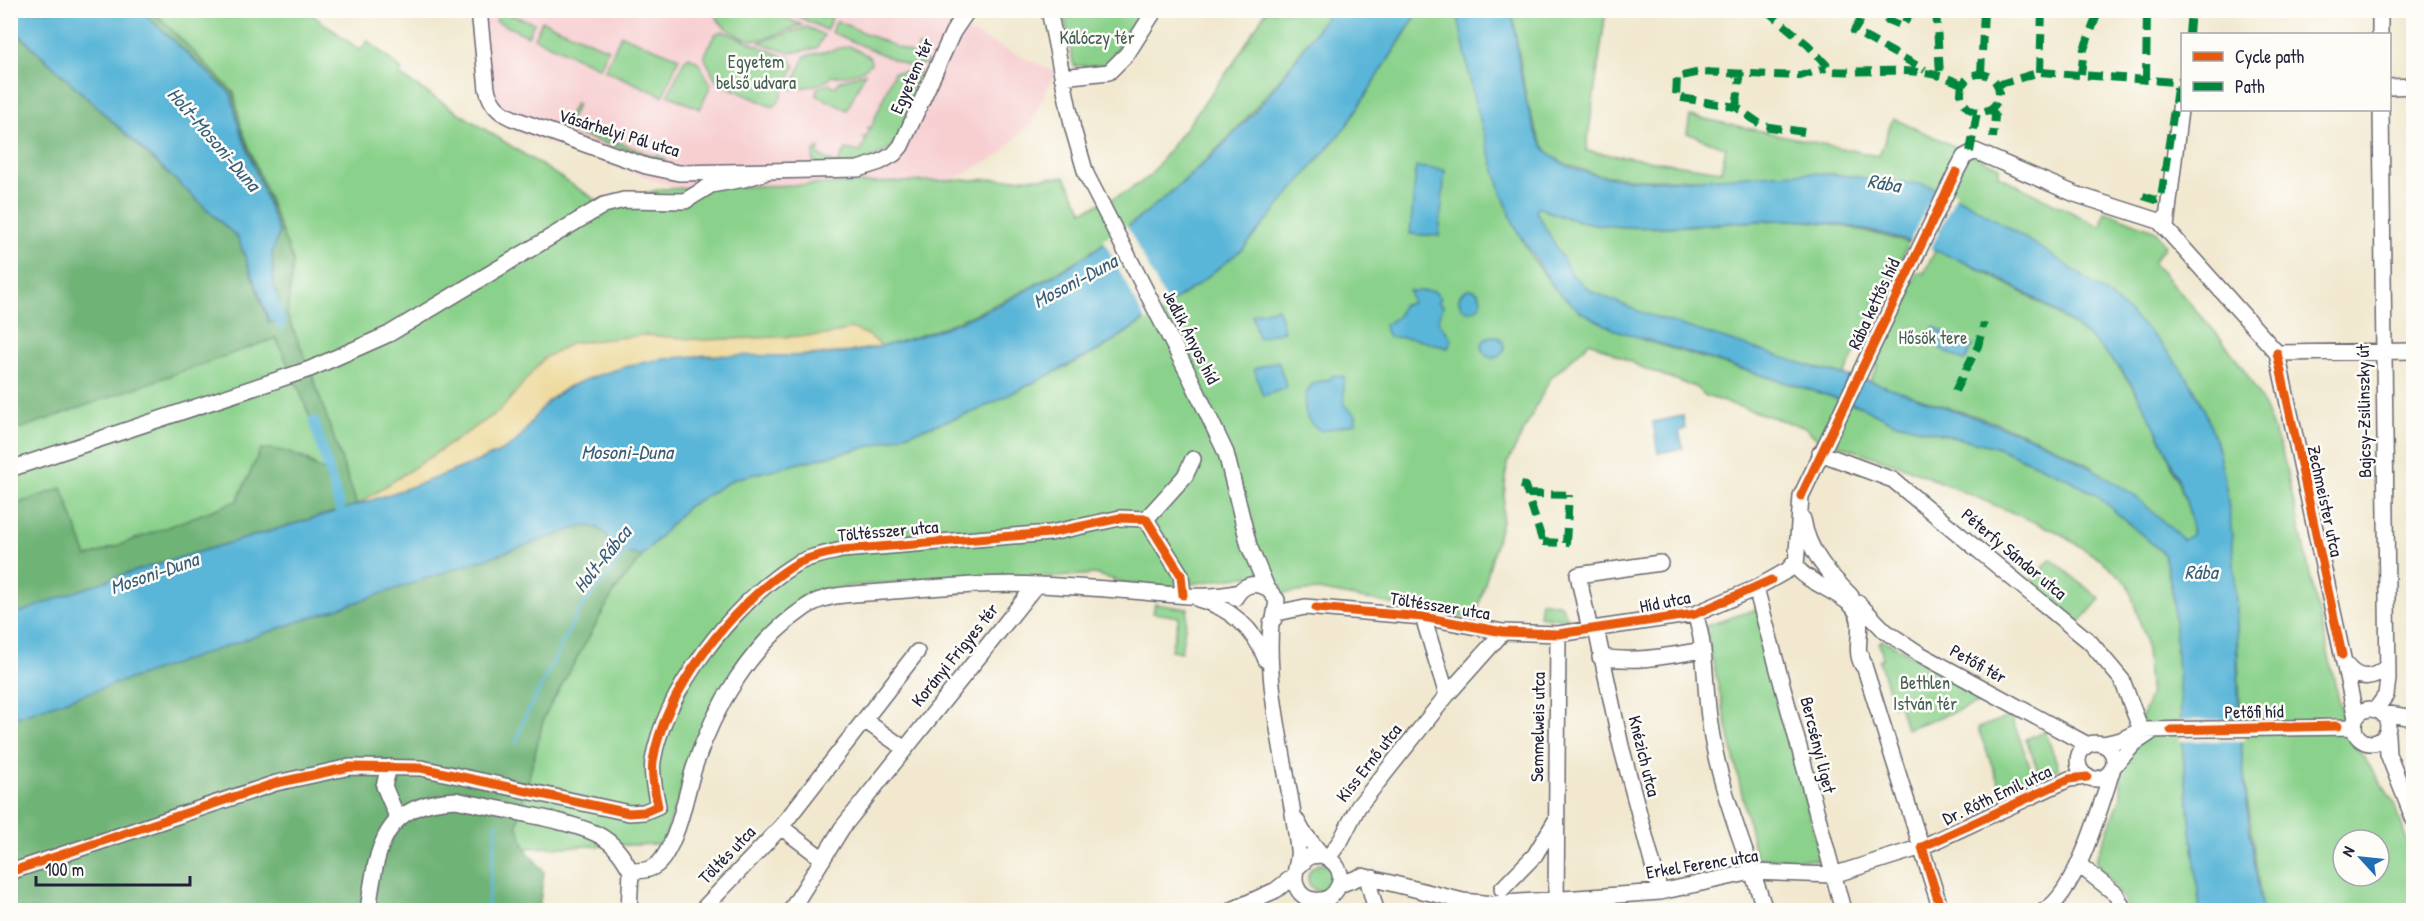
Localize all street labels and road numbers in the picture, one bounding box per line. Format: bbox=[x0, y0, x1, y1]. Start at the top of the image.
street label: Egyetem tér bbox=[884, 34, 939, 118]
street label: Vásárhelyi Pál utca bbox=[555, 102, 683, 163]
street label: Rába kettős híd bbox=[1842, 254, 1906, 353]
street label: Jedlik Ányos híd bbox=[1157, 285, 1226, 388]
street label: Bajcsy-Zsilinszky út bbox=[2350, 343, 2377, 478]
street label: Zechmeister utca bbox=[2302, 443, 2349, 559]
street label: Péterfy Sándor utca bbox=[1956, 502, 2072, 605]
street label: Töltésszer utca bbox=[837, 514, 939, 547]
street label: Híd utca bbox=[1637, 584, 1692, 619]
street label: Töltésszer utca bbox=[1388, 585, 1492, 626]
street label: Korányi Frigyes tér bbox=[905, 598, 1004, 712]
street label: Petőfi tér bbox=[1946, 638, 2011, 689]
street label: Semmelweis utca bbox=[1524, 672, 1551, 782]
street label: Bercsényi liget bbox=[1794, 694, 1843, 796]
street label: Petőfi híd bbox=[2224, 698, 2284, 725]
street label: Knézich utca bbox=[1622, 713, 1667, 799]
street label: Kiss Ernő utca bbox=[1330, 718, 1407, 807]
street label: Dr. Róth Emil utca bbox=[1938, 758, 2055, 831]
street label: Töltés utca bbox=[693, 820, 761, 889]
street label: Erkel Ferenc utca bbox=[1644, 842, 1760, 885]

